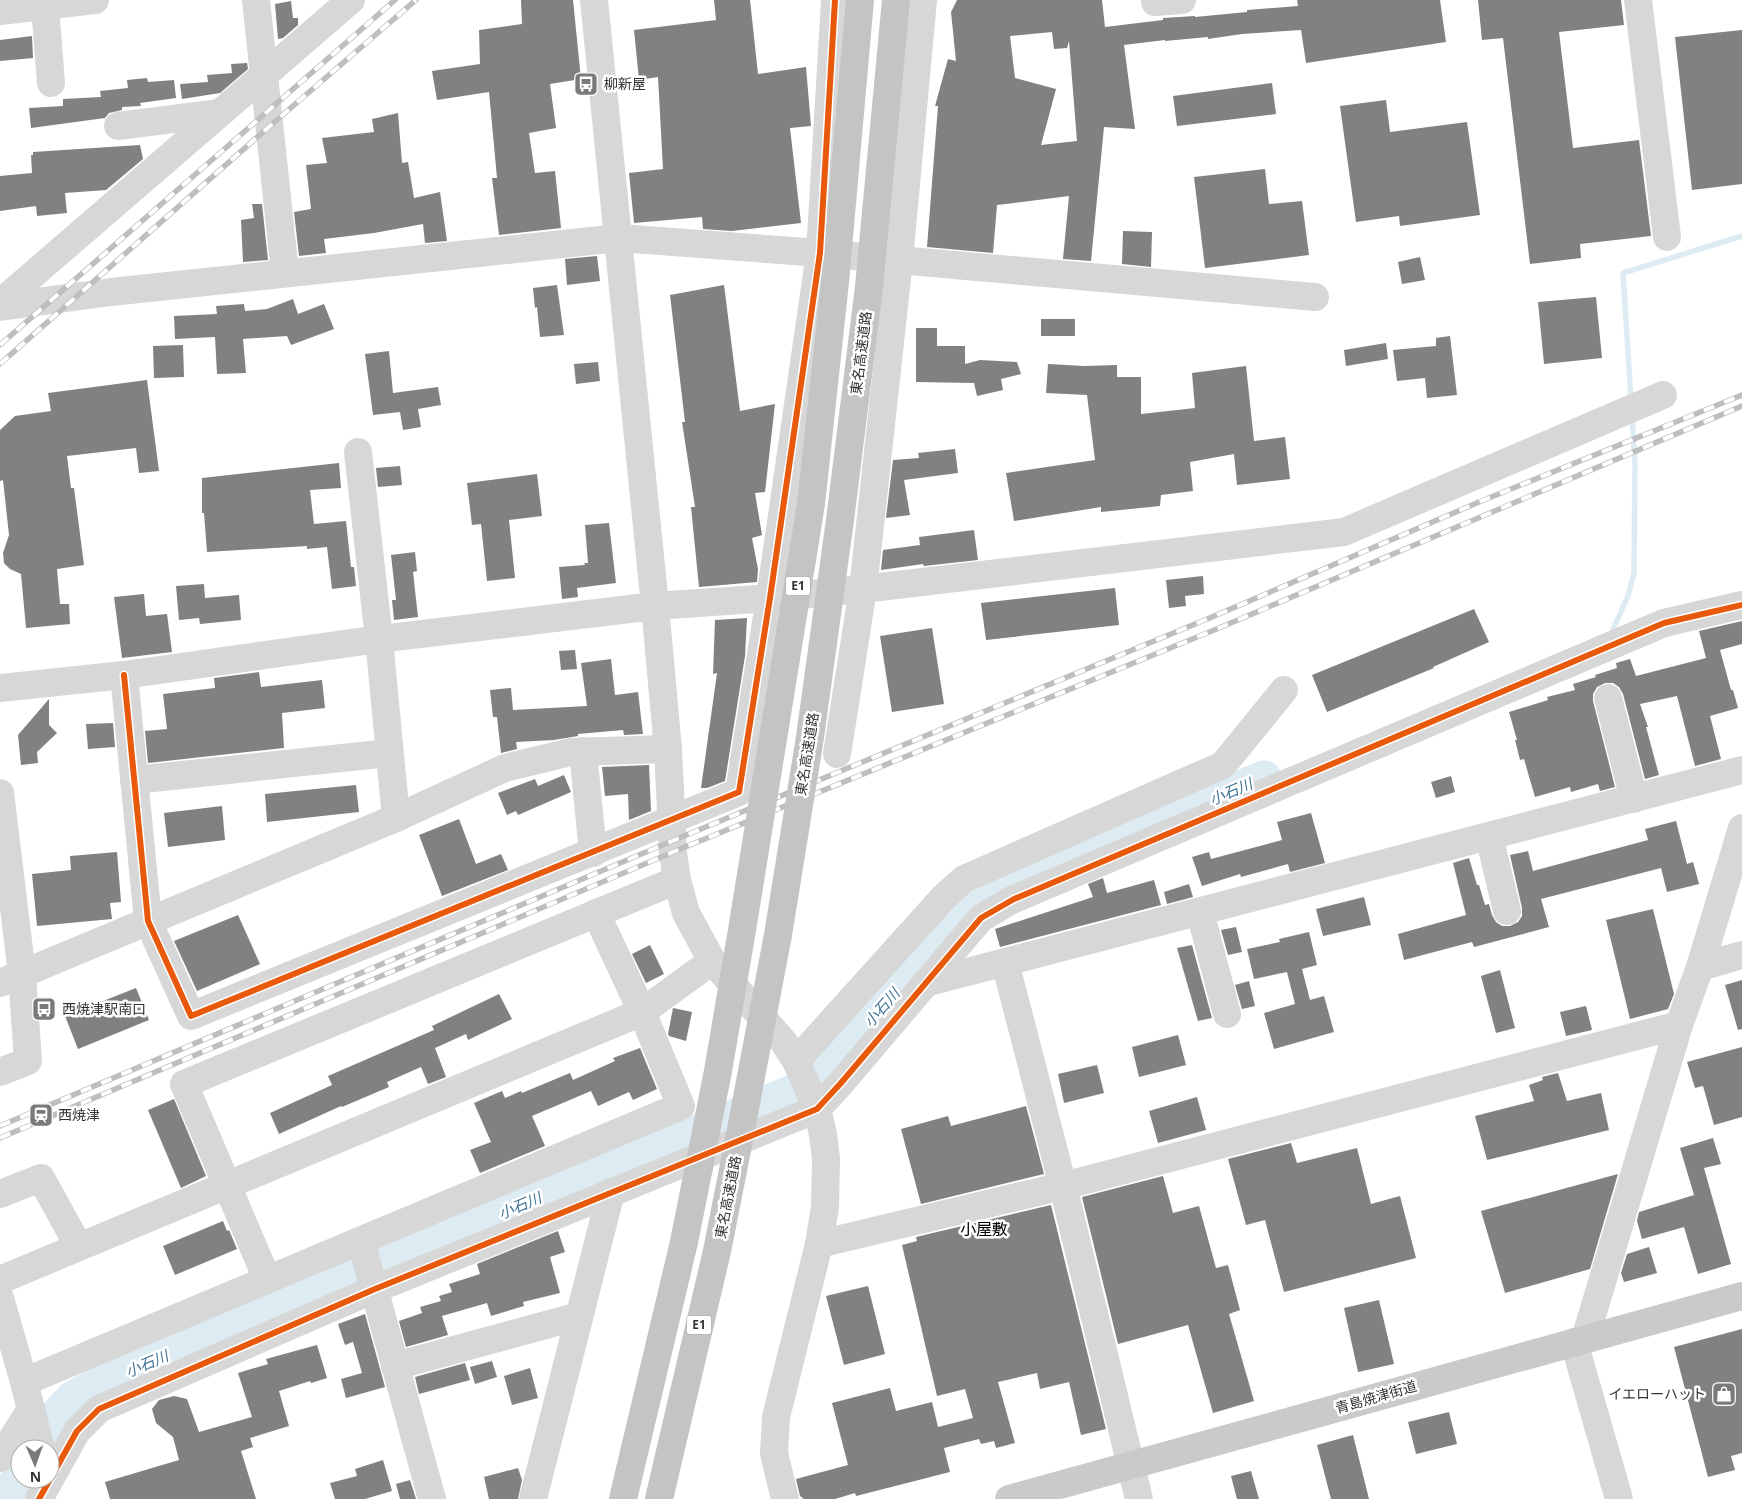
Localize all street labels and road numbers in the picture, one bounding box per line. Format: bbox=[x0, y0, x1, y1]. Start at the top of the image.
street label: 東名高速道路 bbox=[846, 310, 875, 396]
road number: E1 bbox=[786, 576, 810, 596]
street label: 東名高速道路 bbox=[791, 711, 822, 797]
street label: 東名高速道路 bbox=[710, 1154, 745, 1240]
road number: E1 bbox=[686, 1316, 712, 1334]
street label: 青島焼津街道 bbox=[1333, 1376, 1419, 1417]

